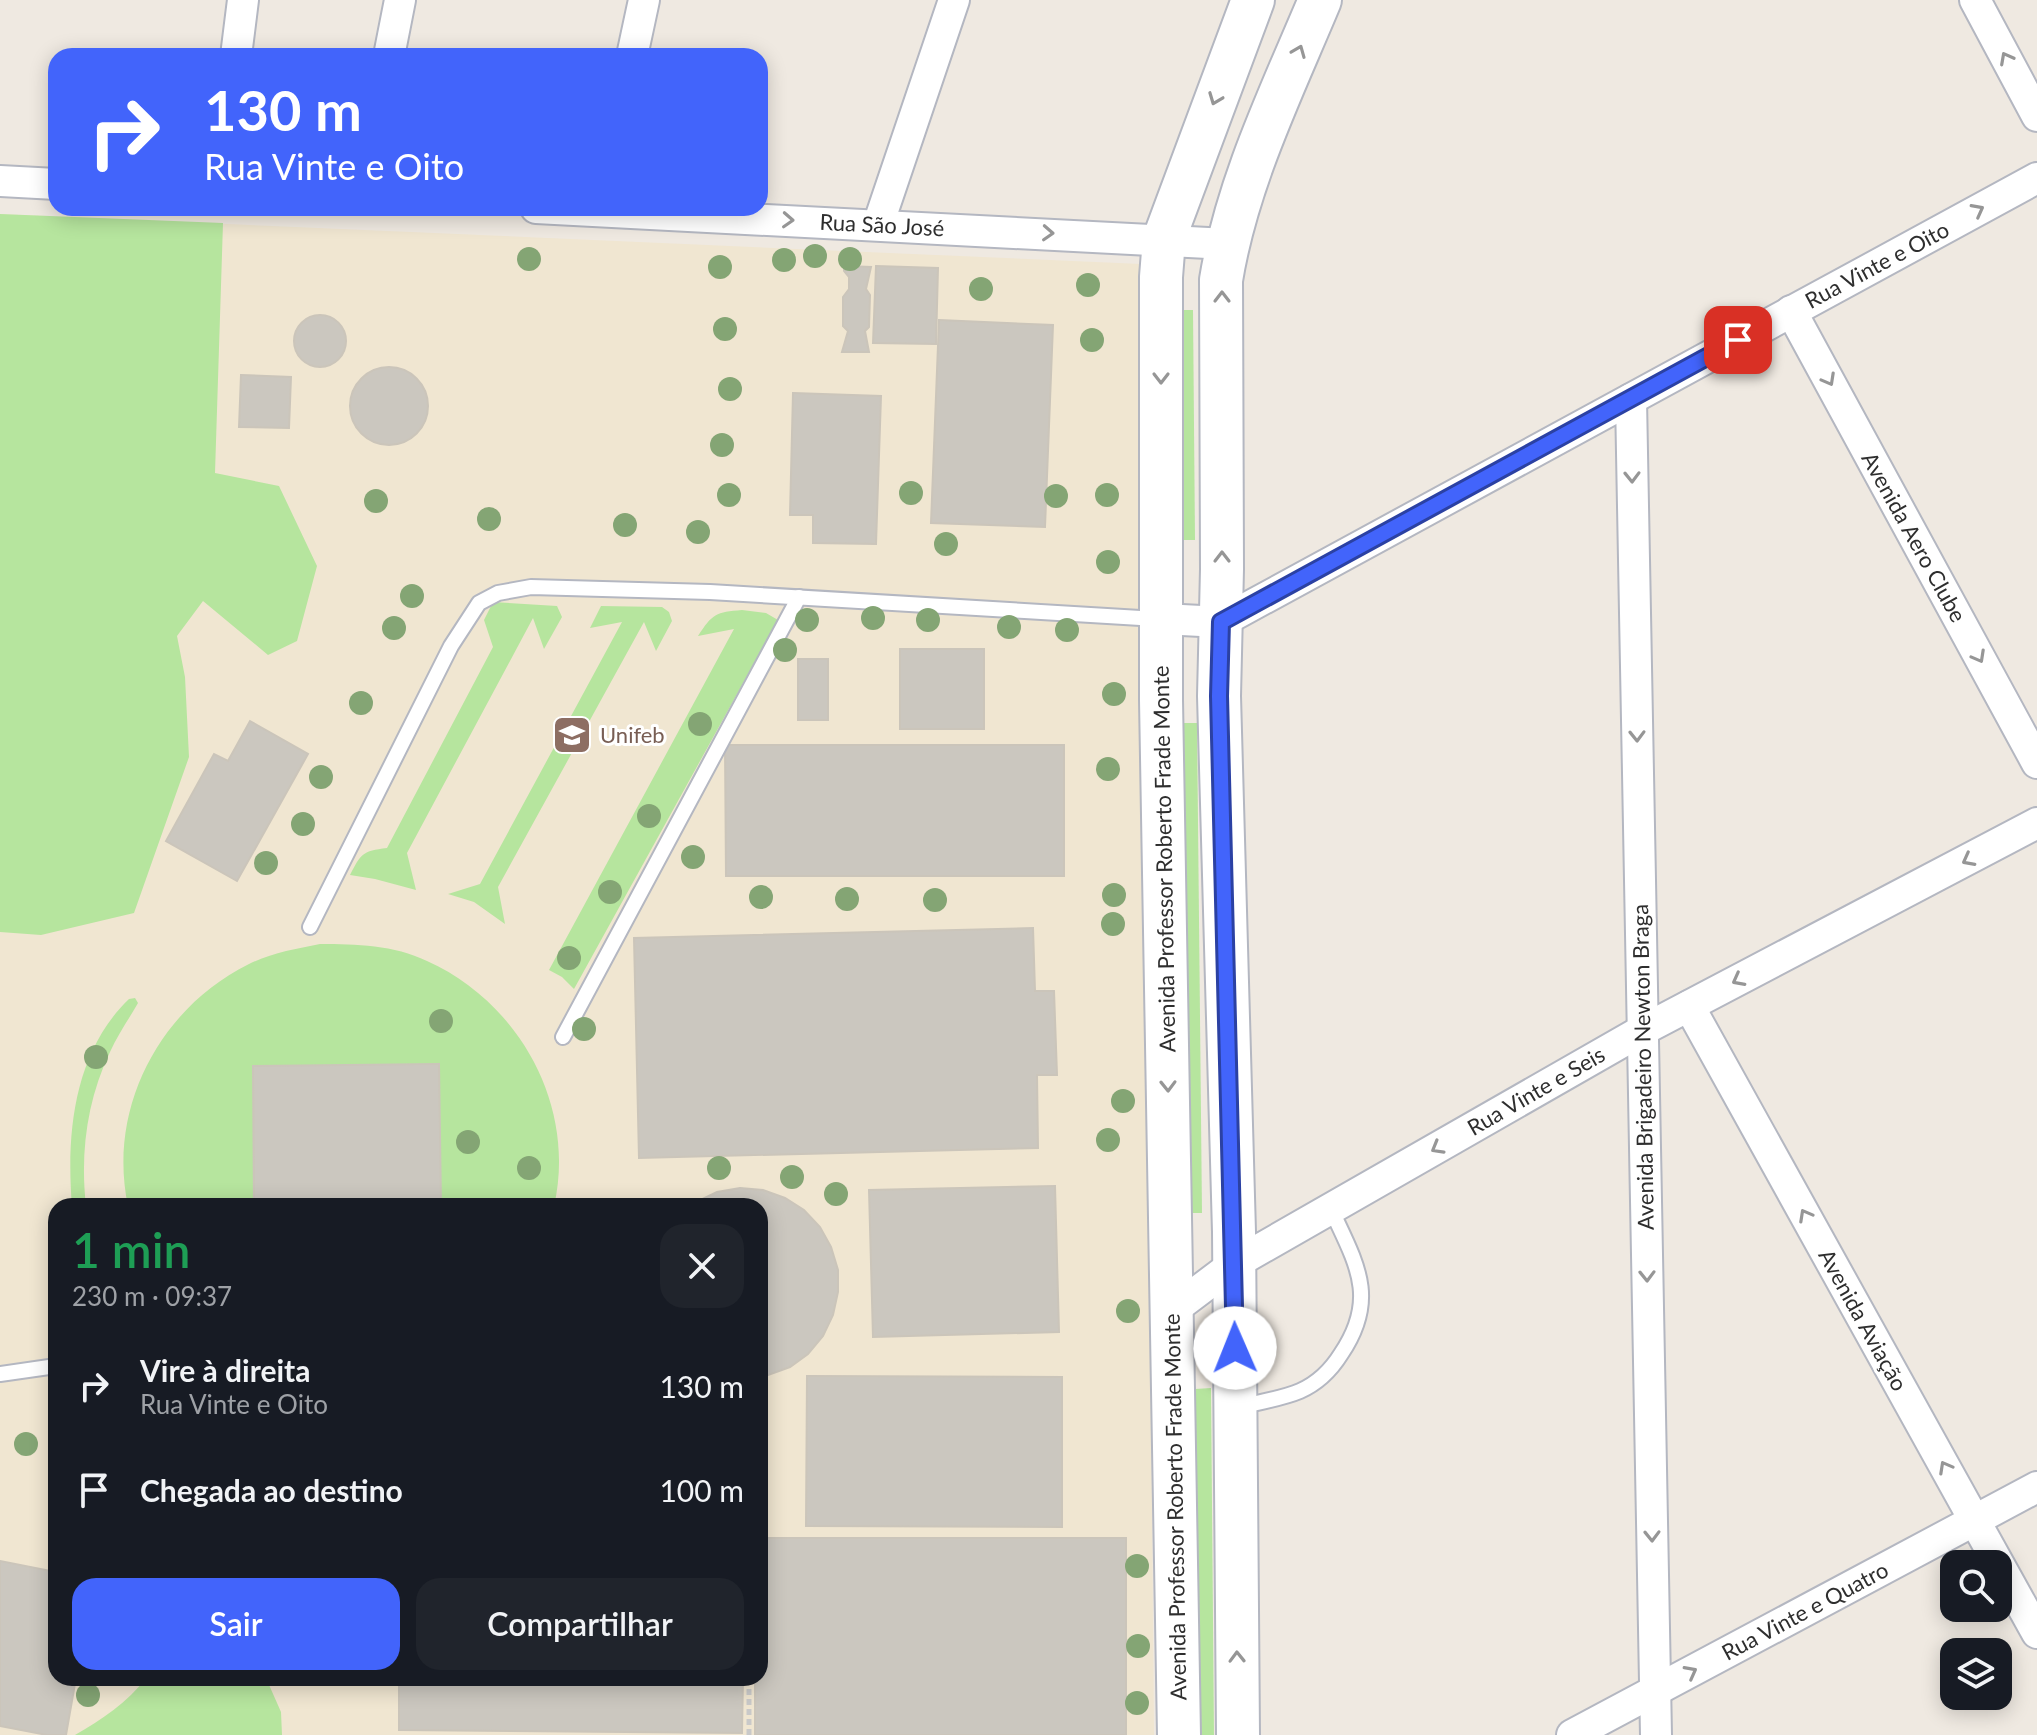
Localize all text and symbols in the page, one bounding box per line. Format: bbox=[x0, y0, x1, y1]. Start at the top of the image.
one-way arrow bbox=[1289, 45, 1306, 59]
one-way arrow bbox=[2000, 52, 2016, 67]
text: 130 m bbox=[204, 76, 362, 143]
icon: right bbox=[72, 80, 176, 184]
one-way arrow bbox=[1208, 91, 1225, 105]
text: Rua Vinte e Oito bbox=[204, 144, 464, 188]
one-way arrow bbox=[1970, 204, 1984, 219]
street label: Rua São José bbox=[819, 208, 945, 241]
one-way arrow bbox=[782, 212, 795, 229]
street label: Rua Vinte e Oito bbox=[1800, 215, 1953, 314]
one-way arrow bbox=[1042, 224, 1055, 241]
one-way arrow bbox=[1213, 290, 1230, 303]
pin bbox=[1704, 306, 1772, 374]
icon: arrive bbox=[1716, 318, 1760, 362]
one-way arrow bbox=[1819, 371, 1834, 386]
one-way arrow bbox=[1153, 372, 1170, 385]
street label: Avenida Aero Clube bbox=[1856, 447, 1972, 627]
one-way arrow bbox=[1623, 471, 1641, 484]
one-way arrow bbox=[1213, 550, 1231, 563]
one-way arrow bbox=[1970, 649, 1985, 664]
street label: Avenida Professor Roberto Frade Monte bbox=[1147, 665, 1180, 1053]
school or university icon: Unifeb bbox=[551, 714, 593, 756]
place label: Unifeb bbox=[600, 721, 665, 748]
one-way arrow bbox=[1628, 730, 1646, 743]
one-way arrow bbox=[1962, 850, 1976, 865]
street label: Avenida Brigadeiro Newton Braga bbox=[1626, 904, 1659, 1230]
one-way arrow bbox=[1731, 971, 1746, 986]
street label: Rua Vinte e Seis bbox=[1462, 1040, 1609, 1141]
one-way arrow bbox=[1159, 1080, 1177, 1093]
one-way arrow bbox=[1431, 1138, 1446, 1154]
one-way arrow bbox=[1799, 1210, 1815, 1224]
text: 1 min bbox=[72, 1221, 190, 1278]
button: close bbox=[660, 1224, 744, 1308]
street label: Avenida Aviação bbox=[1813, 1244, 1914, 1395]
one-way arrow bbox=[1639, 1270, 1656, 1283]
text: 230 m · 09:37 bbox=[72, 1280, 232, 1312]
position arrow bbox=[1193, 1306, 1277, 1390]
street label: Avenida Professor Roberto Frade Monte bbox=[1158, 1313, 1191, 1701]
text: Vire à direita bbox=[140, 1352, 310, 1388]
icon: right bbox=[72, 1364, 116, 1408]
text: 130 m bbox=[659, 1368, 744, 1404]
text: Rua Vinte e Oito bbox=[140, 1388, 328, 1420]
one-way arrow bbox=[1939, 1461, 1955, 1476]
icon: arrive bbox=[72, 1468, 116, 1512]
text: Chegada ao destino bbox=[140, 1472, 403, 1508]
text: 100 m bbox=[659, 1472, 744, 1508]
one-way arrow bbox=[1644, 1530, 1661, 1543]
map controls bbox=[1940, 1550, 2012, 1710]
button: search bbox=[1940, 1550, 2012, 1622]
street label: Rua Vinte e Quatro bbox=[1717, 1555, 1893, 1666]
button: Sair bbox=[72, 1578, 400, 1670]
button: Compartilhar bbox=[416, 1578, 744, 1670]
button: layers bbox=[1940, 1638, 2012, 1710]
one-way arrow bbox=[1229, 1650, 1246, 1663]
one-way arrow bbox=[1682, 1666, 1696, 1682]

